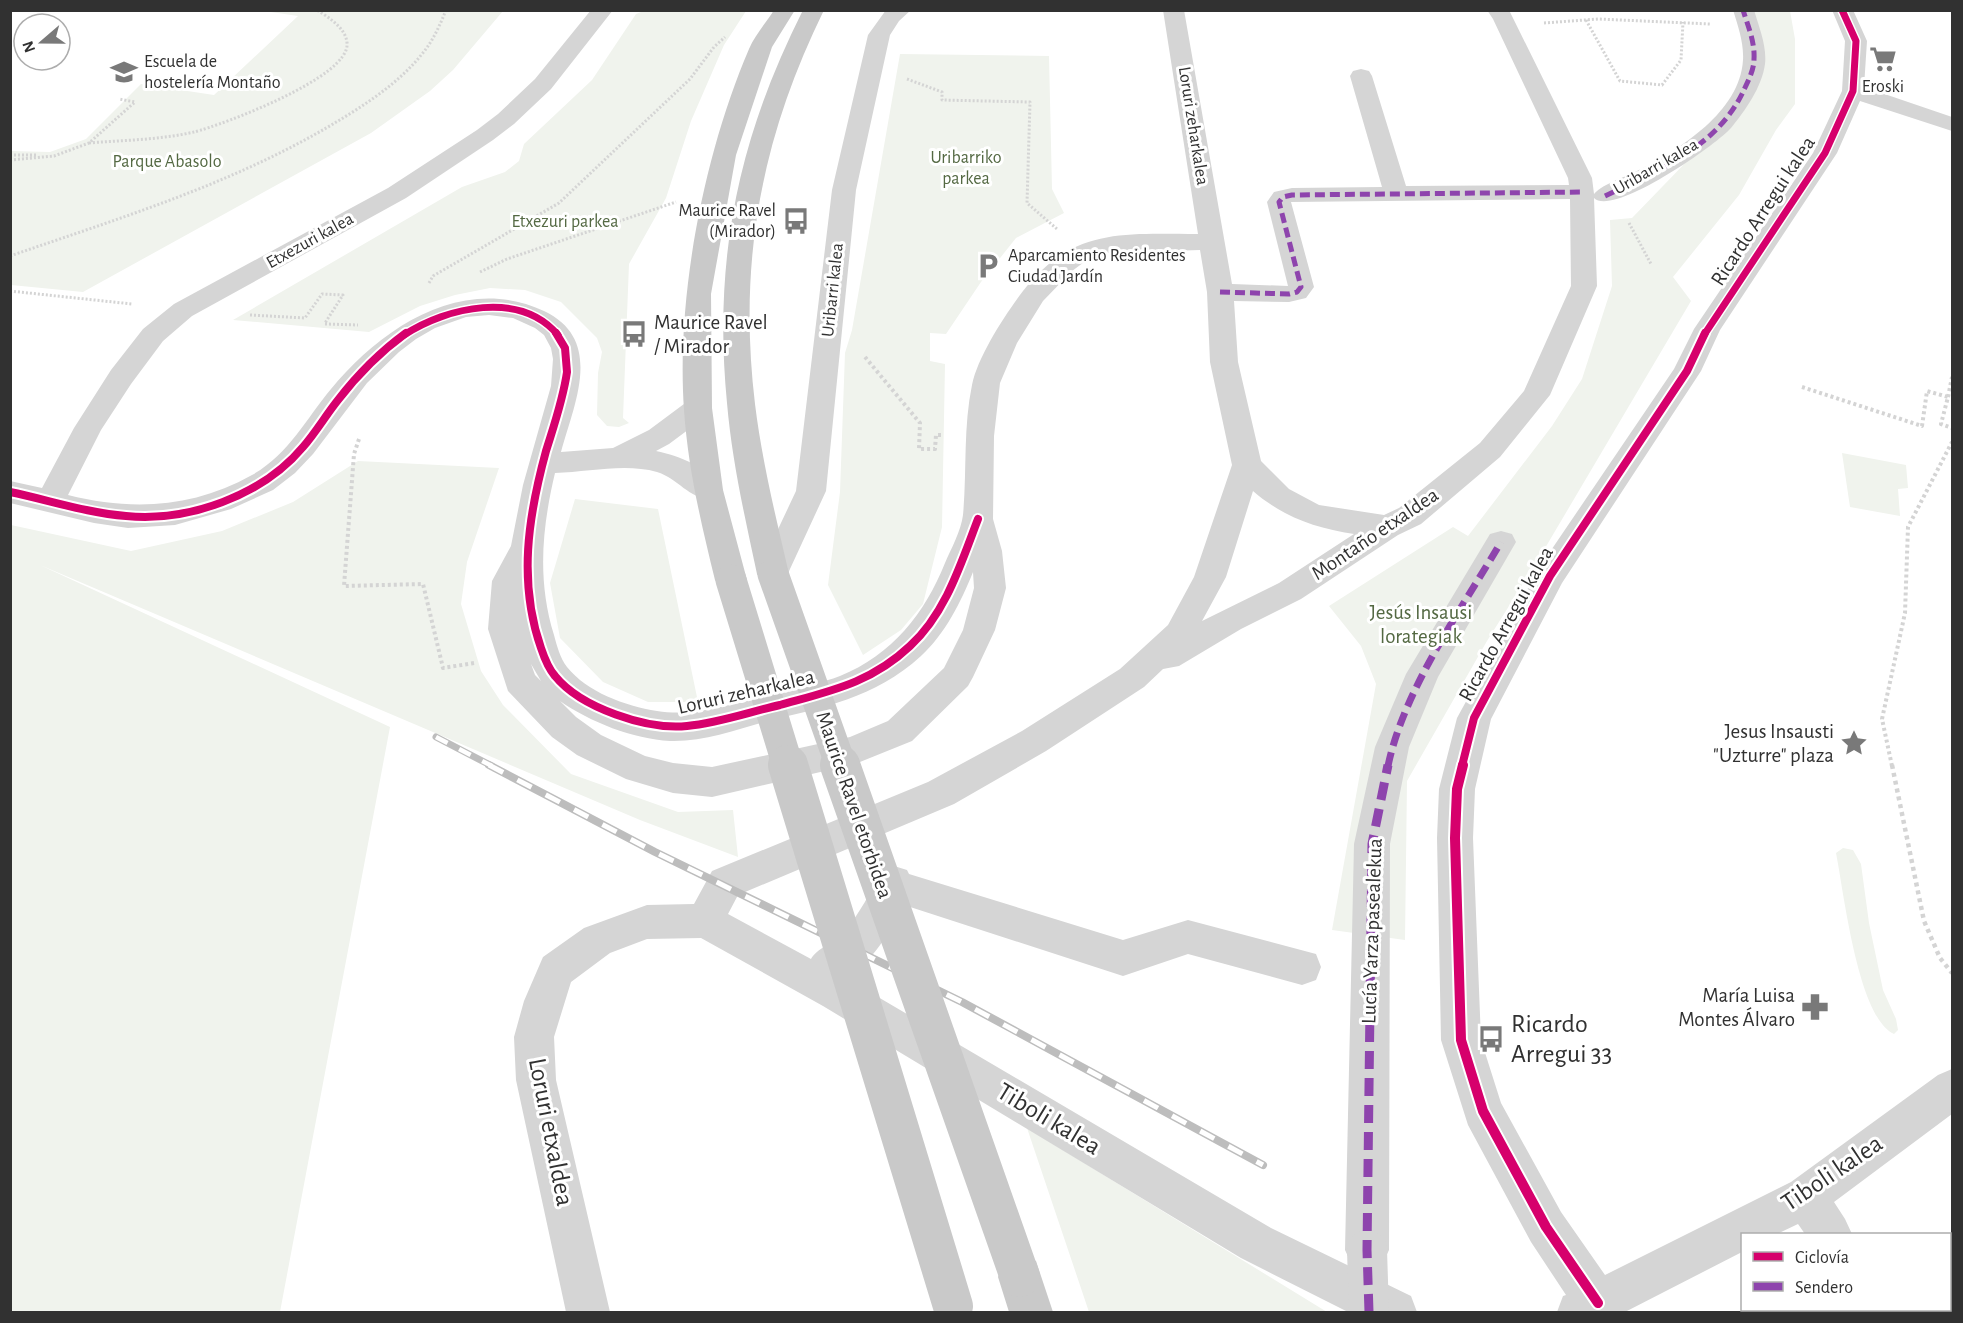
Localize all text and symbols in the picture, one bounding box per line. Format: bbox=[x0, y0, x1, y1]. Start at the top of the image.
north arrow bbox=[12, 12, 72, 72]
text: N bbox=[19, 39, 38, 55]
supermarket icon: Eroski bbox=[1868, 44, 1898, 74]
place label: Escuela de hostelería Montaño bbox=[144, 53, 281, 92]
school or university icon: Escuela de hostelería Montaño bbox=[109, 57, 139, 87]
street label: Loruri zeharkalea bbox=[1175, 65, 1211, 187]
place label: Eroski bbox=[1862, 78, 1904, 96]
street label: Ricardo Arregui kalea bbox=[1707, 132, 1819, 289]
street label: Uribarri kalea bbox=[1611, 136, 1701, 198]
park label: Uribarriko parkea bbox=[930, 149, 1002, 188]
park label: Parque Abasolo bbox=[112, 153, 222, 171]
place label: Maurice Ravel (Mirador) bbox=[678, 202, 776, 241]
bus stop icon: Maurice Ravel (Mirador) bbox=[781, 206, 811, 236]
street label: Etxezuri kalea bbox=[263, 210, 357, 272]
park label: Etxezuri parkea bbox=[511, 213, 619, 231]
street label: Uribarri kalea bbox=[819, 242, 847, 338]
place label: Aparcamiento Residentes Ciudad Jardín bbox=[1008, 247, 1186, 286]
parking icon: Aparcamiento Residentes Ciudad Jardín bbox=[973, 251, 1003, 281]
place label: Maurice Ravel / Mirador bbox=[654, 312, 768, 357]
bus stop icon: Maurice Ravel / Mirador bbox=[619, 319, 649, 349]
street label: Montaño etxaldea bbox=[1308, 484, 1443, 584]
street label: Ricardo Arregui kalea bbox=[1455, 543, 1557, 705]
park label: Jesús Insausi lorategiak bbox=[1370, 602, 1472, 647]
street label: Loruri zeharkalea bbox=[676, 666, 817, 718]
street label: Maurice Ravel etorbidea bbox=[812, 709, 896, 902]
place label: Jesus Insausti "Uzturre" plaza bbox=[1713, 721, 1834, 766]
place icon: Jesus Insausti "Uzturre" plaza bbox=[1839, 728, 1869, 758]
street label: Lucía Yarza pasealekua bbox=[1358, 837, 1386, 1024]
place label: María Luisa Montes Álvaro bbox=[1678, 985, 1795, 1030]
pharmacy icon: María Luisa Montes Álvaro bbox=[1800, 992, 1830, 1022]
place label: Ricardo Arregui 33 bbox=[1511, 1011, 1612, 1067]
bus stop icon: Ricardo Arregui 33 bbox=[1476, 1024, 1506, 1054]
street label: Loruri etxaldea bbox=[524, 1056, 578, 1208]
street label: Tiboli kalea bbox=[993, 1078, 1105, 1160]
street label: Tiboli kalea bbox=[1777, 1130, 1887, 1216]
legend bbox=[1741, 1233, 1951, 1311]
text: Ciclovía bbox=[1795, 1249, 1849, 1267]
text: Sendero bbox=[1795, 1279, 1853, 1297]

